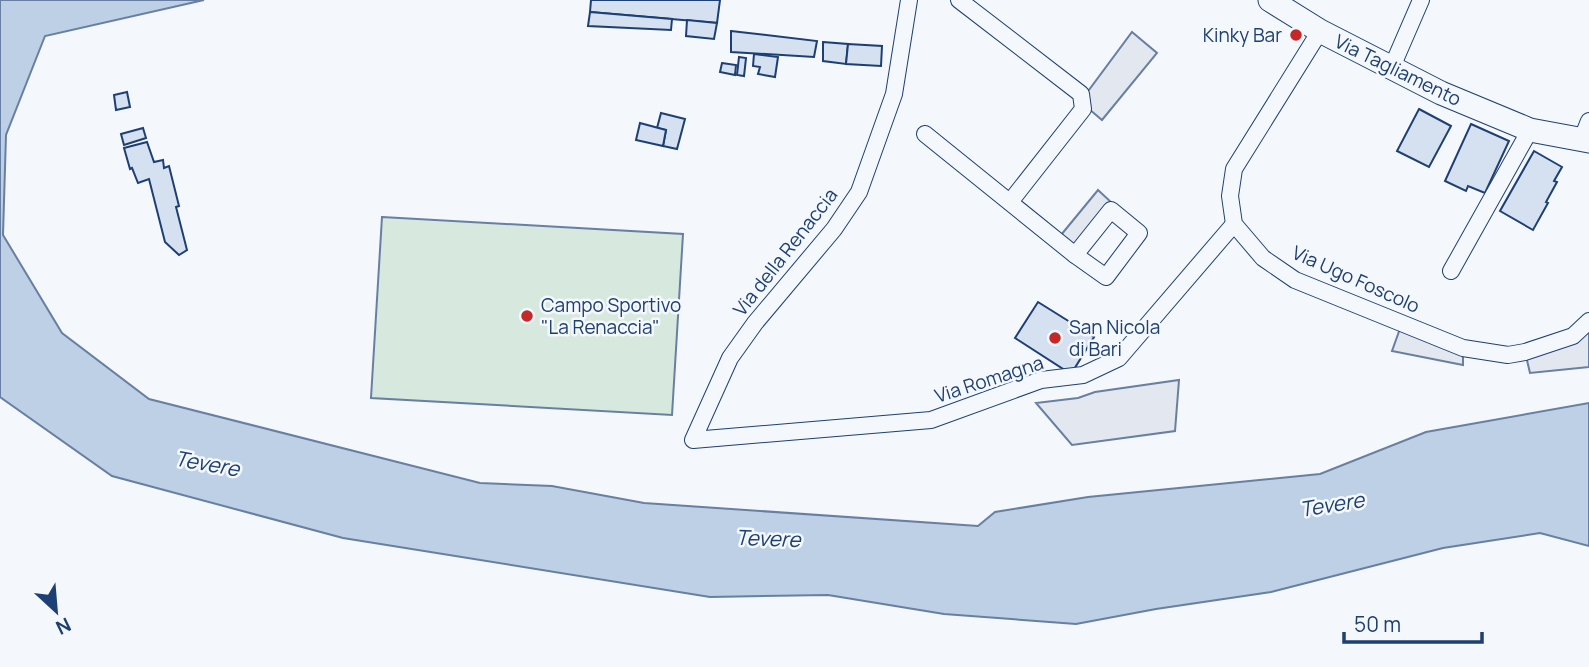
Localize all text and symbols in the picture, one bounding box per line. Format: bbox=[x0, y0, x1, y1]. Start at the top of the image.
place label: Kinky Bar bbox=[1203, 22, 1282, 48]
marker: Kinky Bar bbox=[1288, 27, 1304, 43]
street label: Via Tagliamento bbox=[1330, 28, 1466, 112]
street label: Via della Renaccia bbox=[727, 183, 843, 321]
street label: Via Ugo Foscolo bbox=[1288, 239, 1424, 319]
place label: Campo Sportivo "La Renaccia" bbox=[541, 292, 681, 340]
marker: Campo Sportivo "La Renaccia" bbox=[519, 308, 535, 324]
place label: San Nicola di Bari bbox=[1069, 314, 1160, 362]
marker: San Nicola di Bari bbox=[1047, 330, 1063, 346]
street label: Via Romagna bbox=[931, 349, 1047, 409]
water label: Tevere bbox=[173, 444, 243, 483]
water label: Tevere bbox=[1298, 485, 1368, 523]
water label: Tevere bbox=[735, 523, 803, 553]
north arrow bbox=[21, 576, 91, 646]
scale bar bbox=[1344, 600, 1482, 644]
text: 50 m bbox=[1354, 610, 1401, 638]
text: N bbox=[52, 612, 75, 641]

